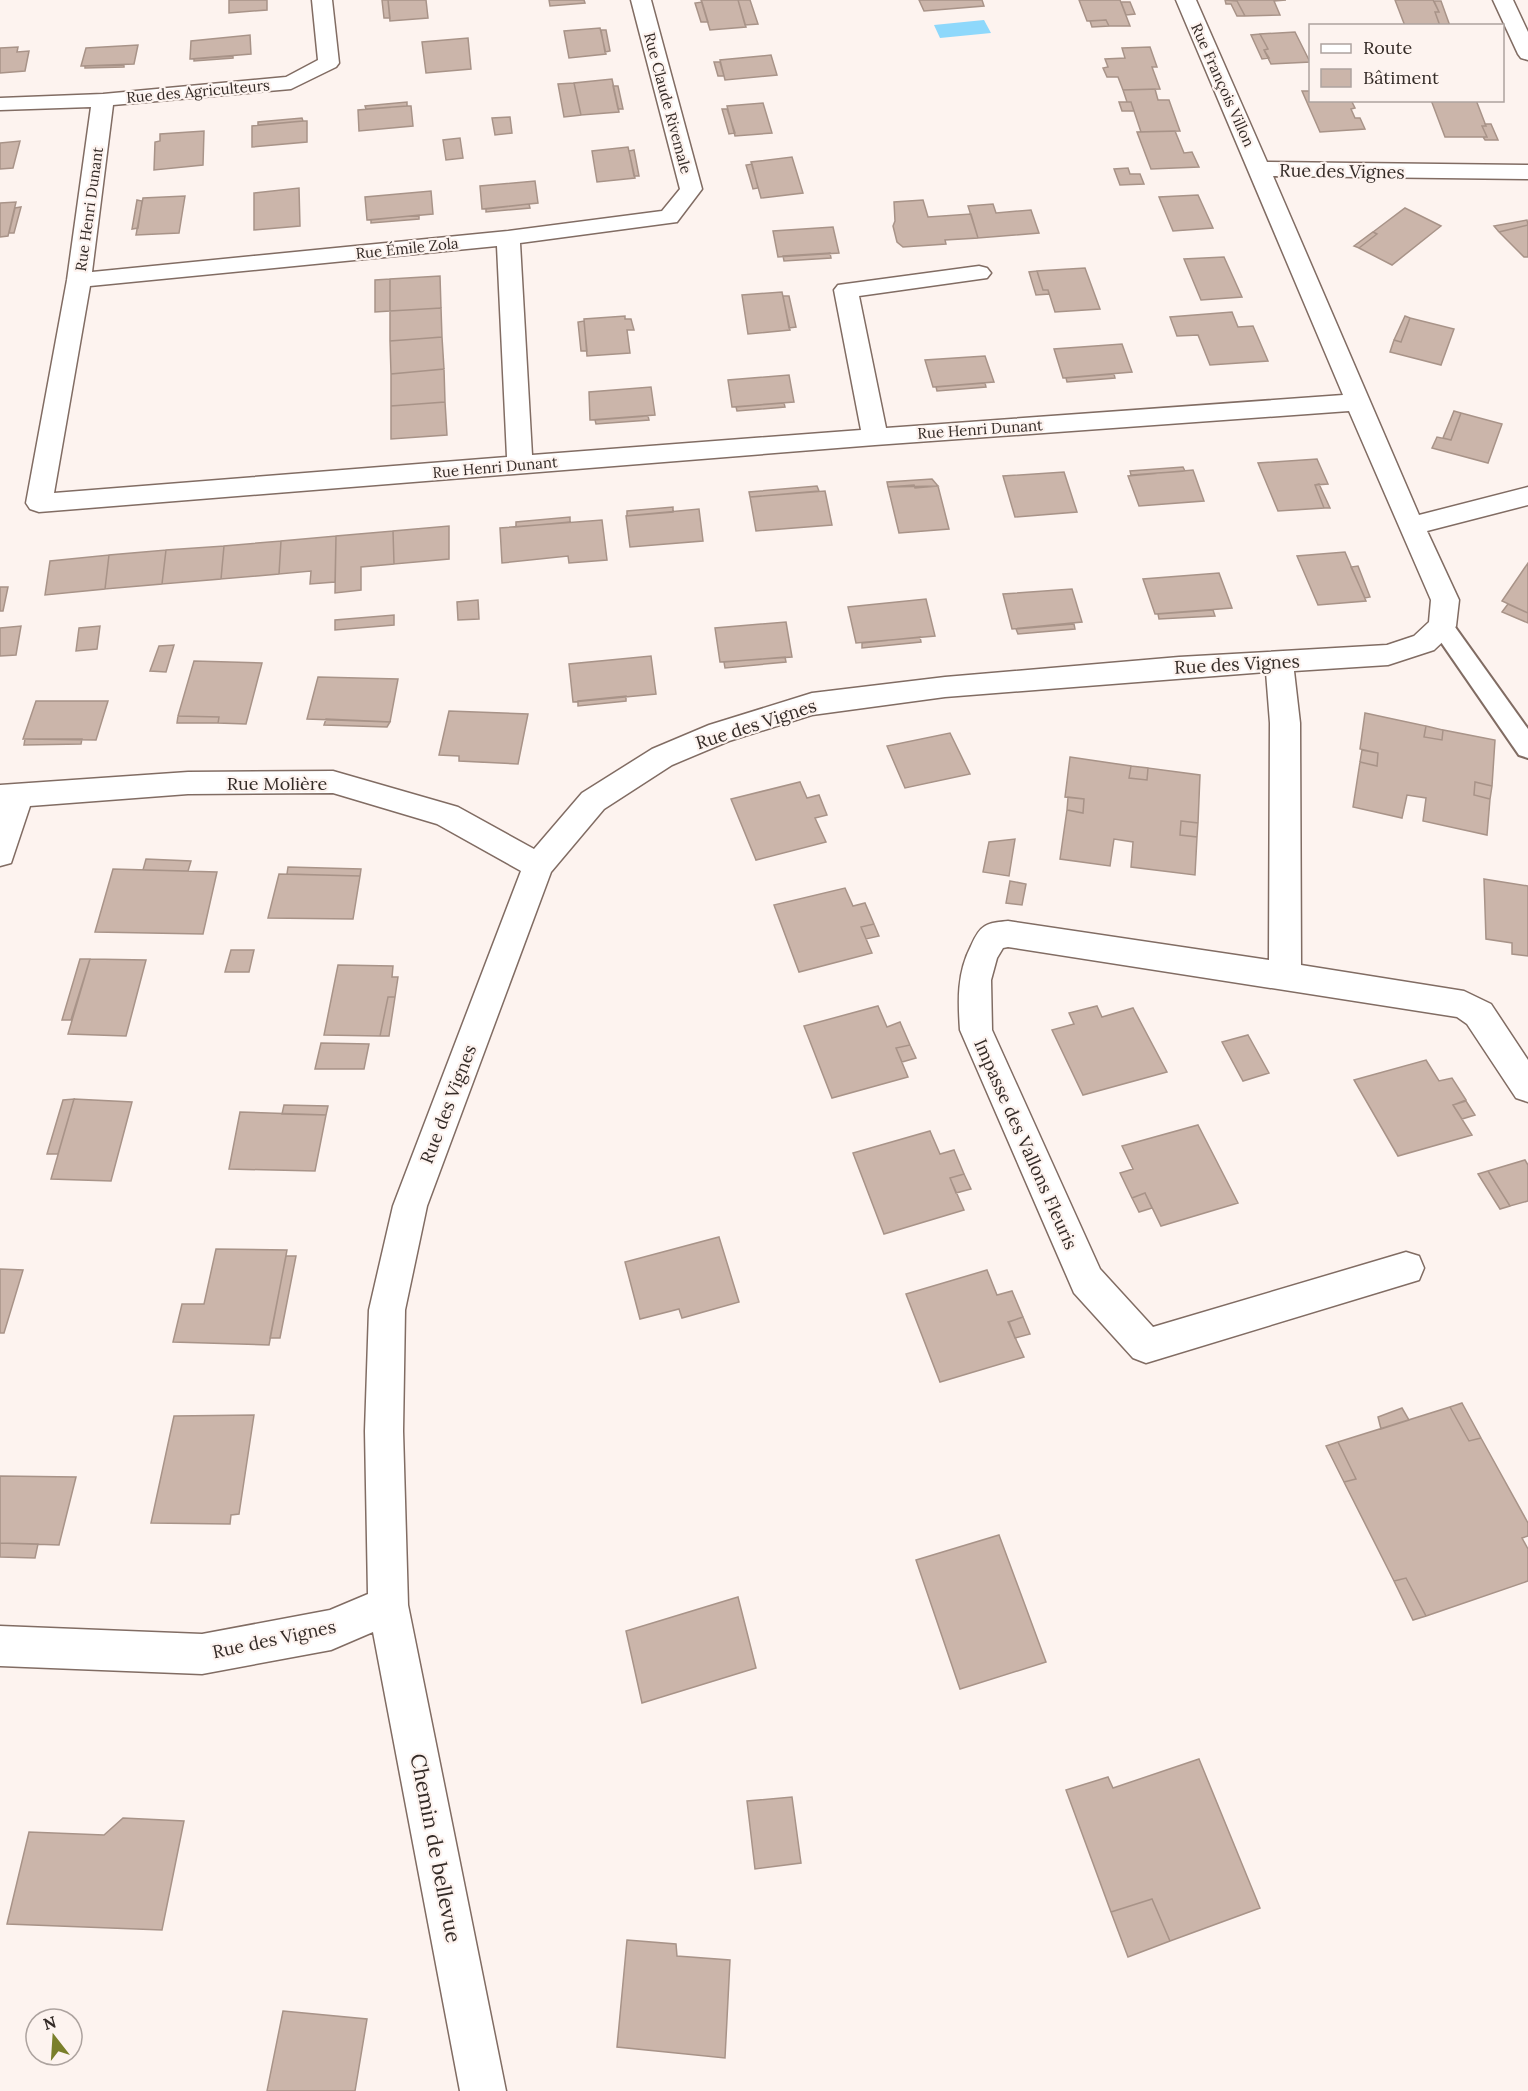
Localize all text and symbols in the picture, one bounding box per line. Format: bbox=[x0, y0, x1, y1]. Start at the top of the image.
street label: Rue François Villon bbox=[1187, 20, 1259, 150]
legend bbox=[1309, 24, 1504, 102]
street label: Rue Claude Rivemale bbox=[640, 30, 696, 176]
text: Route bbox=[1363, 36, 1412, 59]
text: Bâtiment bbox=[1363, 66, 1439, 89]
street label: Rue des Agriculteurs bbox=[125, 75, 271, 107]
street label: Rue Henri Dunant bbox=[71, 145, 107, 272]
street label: Rue des Vignes bbox=[1279, 158, 1405, 184]
street label: Rue Émile Zola bbox=[355, 233, 460, 263]
street label: Rue Henri Dunant bbox=[917, 415, 1043, 443]
street label: Rue Henri Dunant bbox=[432, 452, 559, 482]
street label: Rue des Vignes bbox=[1174, 649, 1300, 679]
street label: Rue des Vignes bbox=[693, 694, 819, 754]
street label: Rue Molière bbox=[227, 772, 328, 795]
street label: Impasse des Vallons Fleuris bbox=[969, 1035, 1083, 1253]
street label: Rue des Vignes bbox=[415, 1041, 481, 1167]
street label: Rue des Vignes bbox=[210, 1615, 338, 1663]
street label: Chemin de bellevue bbox=[404, 1751, 468, 1945]
north arrow bbox=[24, 2007, 84, 2067]
text: N bbox=[41, 2011, 58, 2034]

